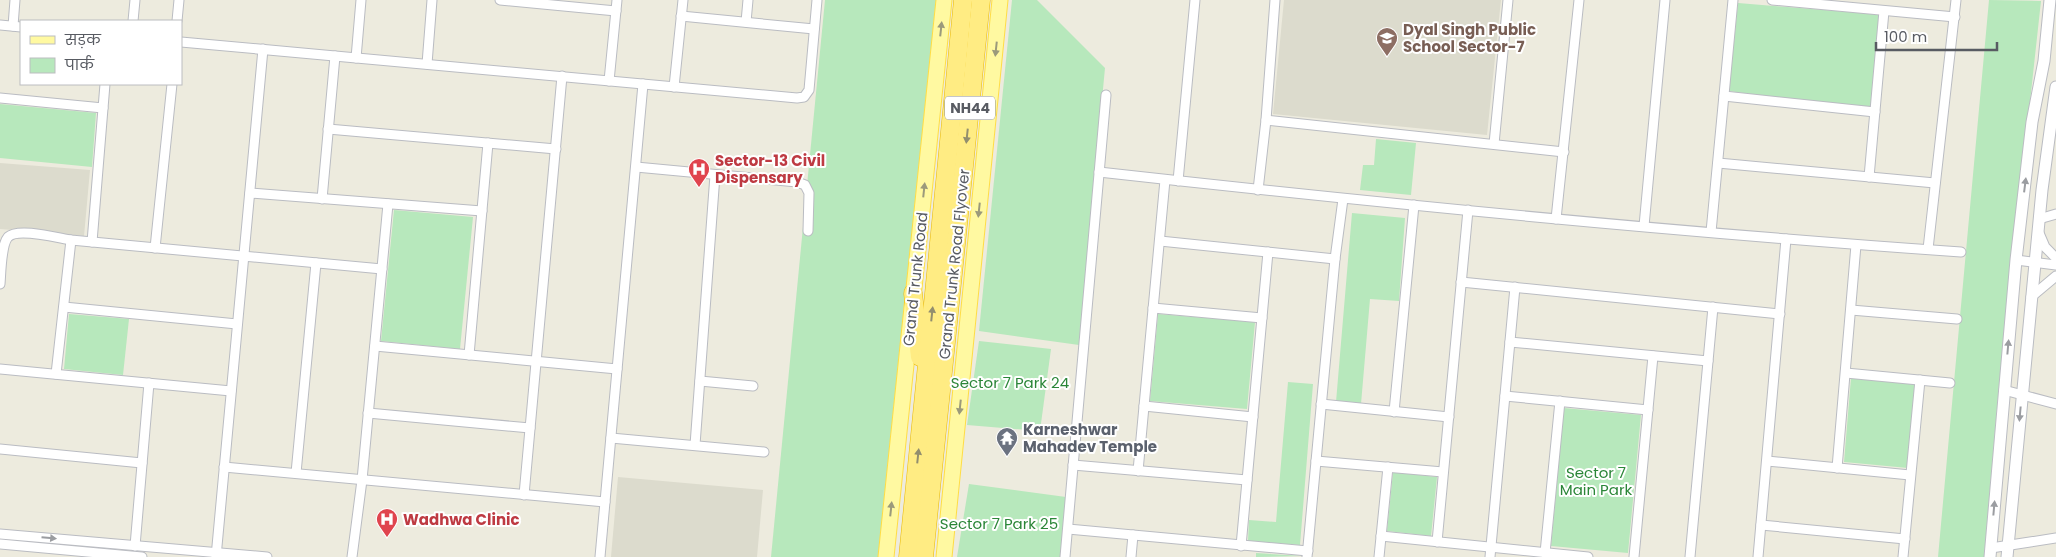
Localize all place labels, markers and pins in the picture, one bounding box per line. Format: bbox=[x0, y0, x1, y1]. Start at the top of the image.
place label: Dyal Singh Public School Sector-7 bbox=[1403, 19, 1536, 57]
school or university icon: Dyal Singh Public School Sector-7 bbox=[1375, 26, 1399, 57]
place label: Sector-13 Civil Dispensary bbox=[715, 150, 825, 188]
hospital icon: Sector-13 Civil Dispensary bbox=[687, 157, 711, 188]
place label: Karneshwar Mahadev Temple bbox=[1023, 419, 1157, 457]
temple icon: Karneshwar Mahadev Temple bbox=[995, 426, 1019, 457]
hospital icon: Wadhwa Clinic bbox=[375, 507, 399, 538]
place label: Wadhwa Clinic bbox=[403, 509, 520, 530]

